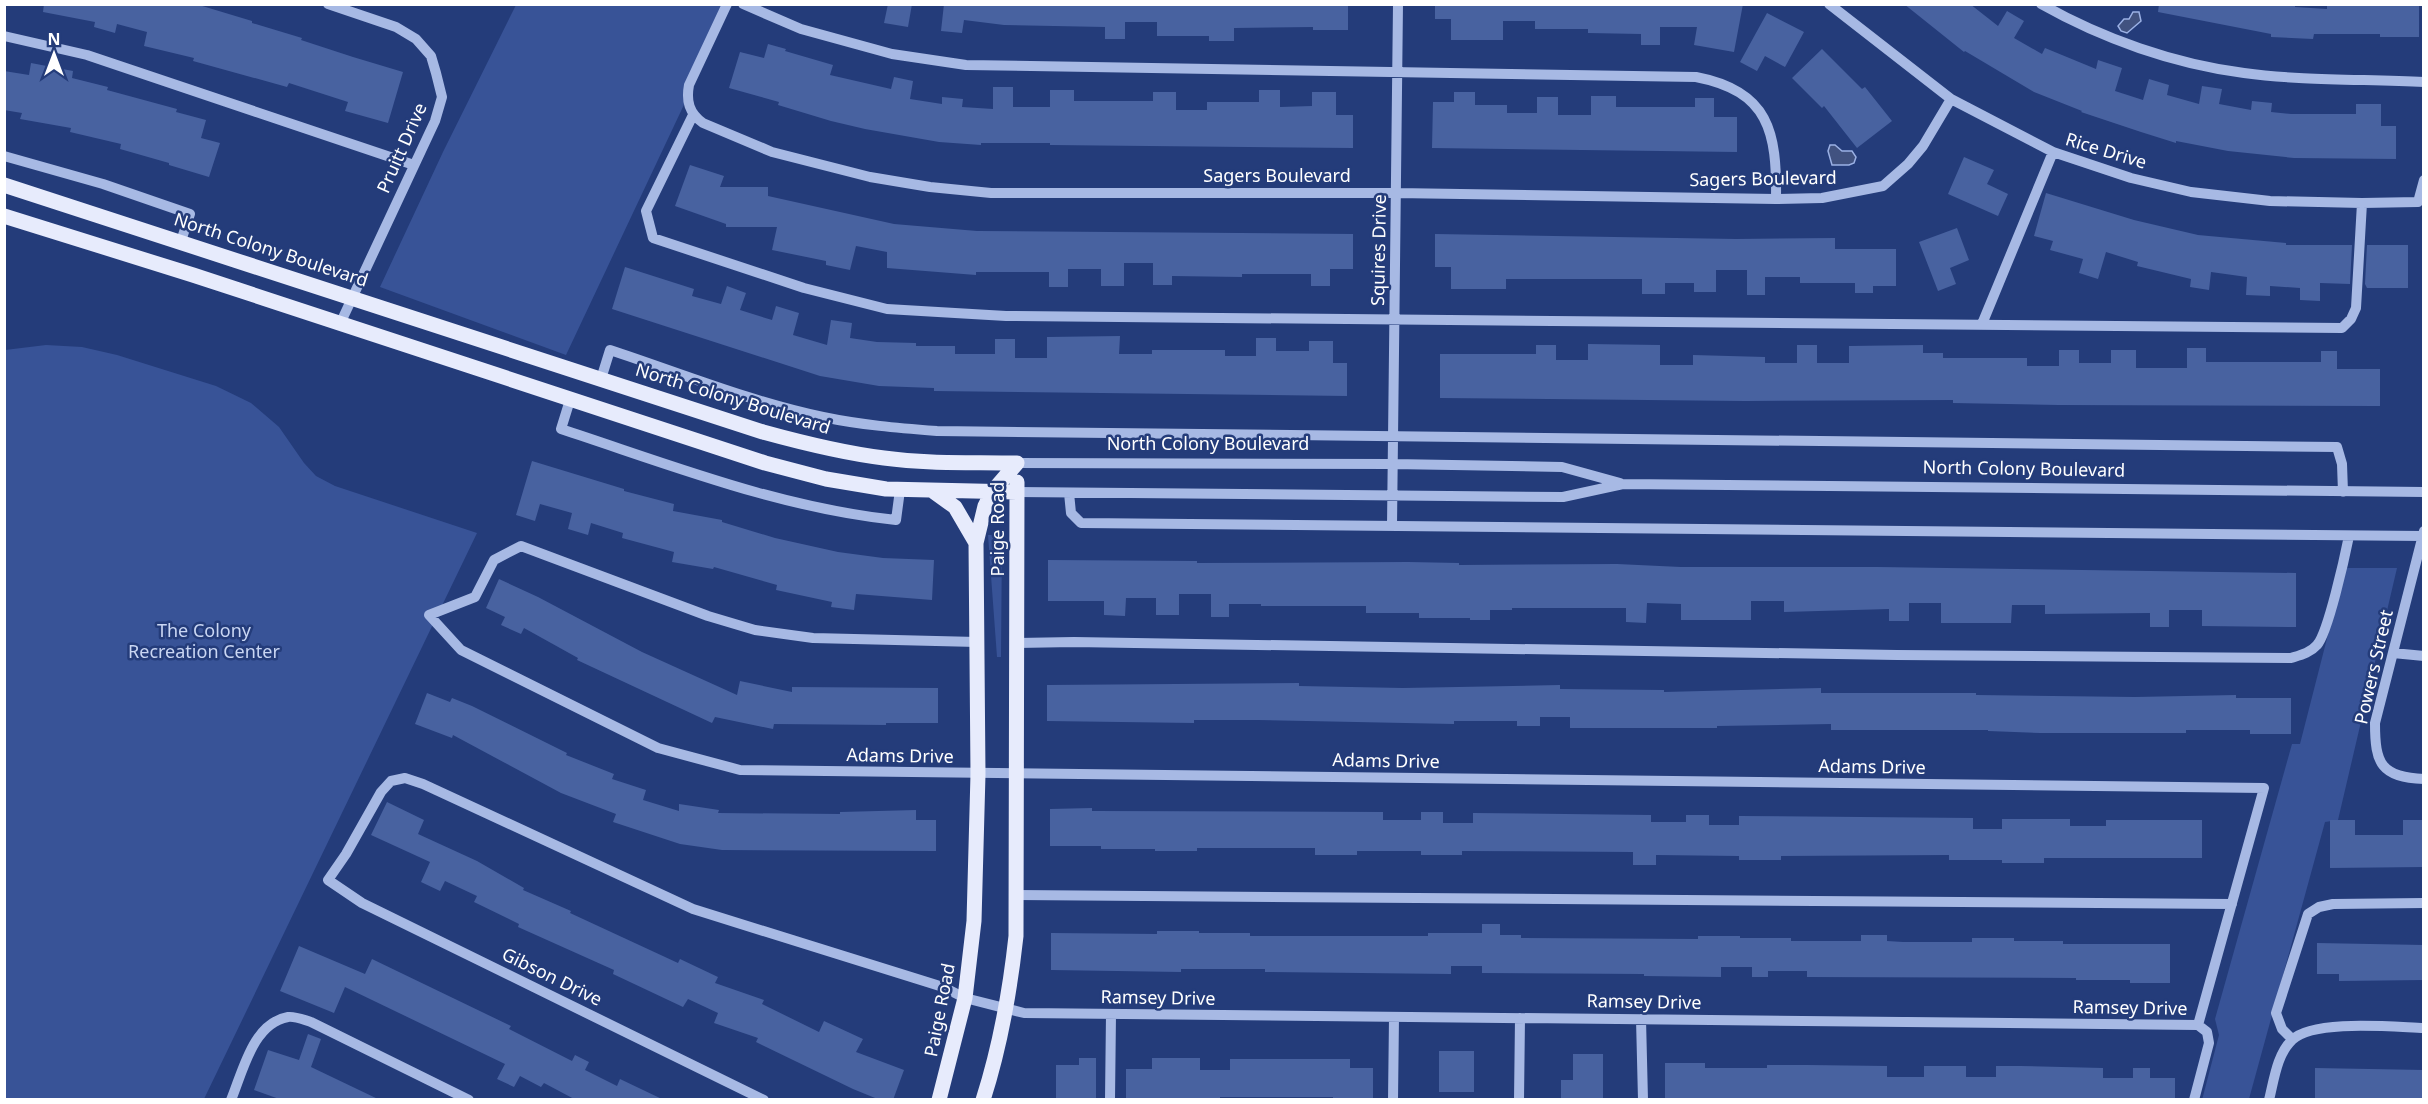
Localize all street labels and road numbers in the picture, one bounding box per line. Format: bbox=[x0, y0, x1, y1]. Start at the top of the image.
street label: Pruitt Drive bbox=[371, 99, 432, 196]
street label: Rice Drive bbox=[2063, 126, 2150, 174]
street label: Sagers Boulevard bbox=[1203, 163, 1351, 187]
street label: Sagers Boulevard bbox=[1689, 165, 1837, 191]
street label: Squires Drive bbox=[1365, 194, 1391, 306]
street label: North Colony Boulevard bbox=[171, 206, 371, 292]
street label: North Colony Boulevard bbox=[633, 357, 834, 439]
street label: North Colony Boulevard bbox=[1107, 431, 1309, 455]
street label: North Colony Boulevard bbox=[1923, 454, 2126, 482]
street label: Paige Road bbox=[985, 482, 1009, 576]
street label: Powers Street bbox=[2348, 607, 2398, 726]
street label: Adams Drive bbox=[846, 742, 954, 768]
street label: Adams Drive bbox=[1332, 747, 1440, 773]
street label: Adams Drive bbox=[1818, 753, 1926, 779]
street label: Gibson Drive bbox=[498, 941, 607, 1011]
street label: Paige Road bbox=[918, 961, 960, 1059]
street label: Ramsey Drive bbox=[1100, 984, 1216, 1010]
street label: Ramsey Drive bbox=[1586, 988, 1702, 1014]
street label: Ramsey Drive bbox=[2072, 994, 2188, 1020]

